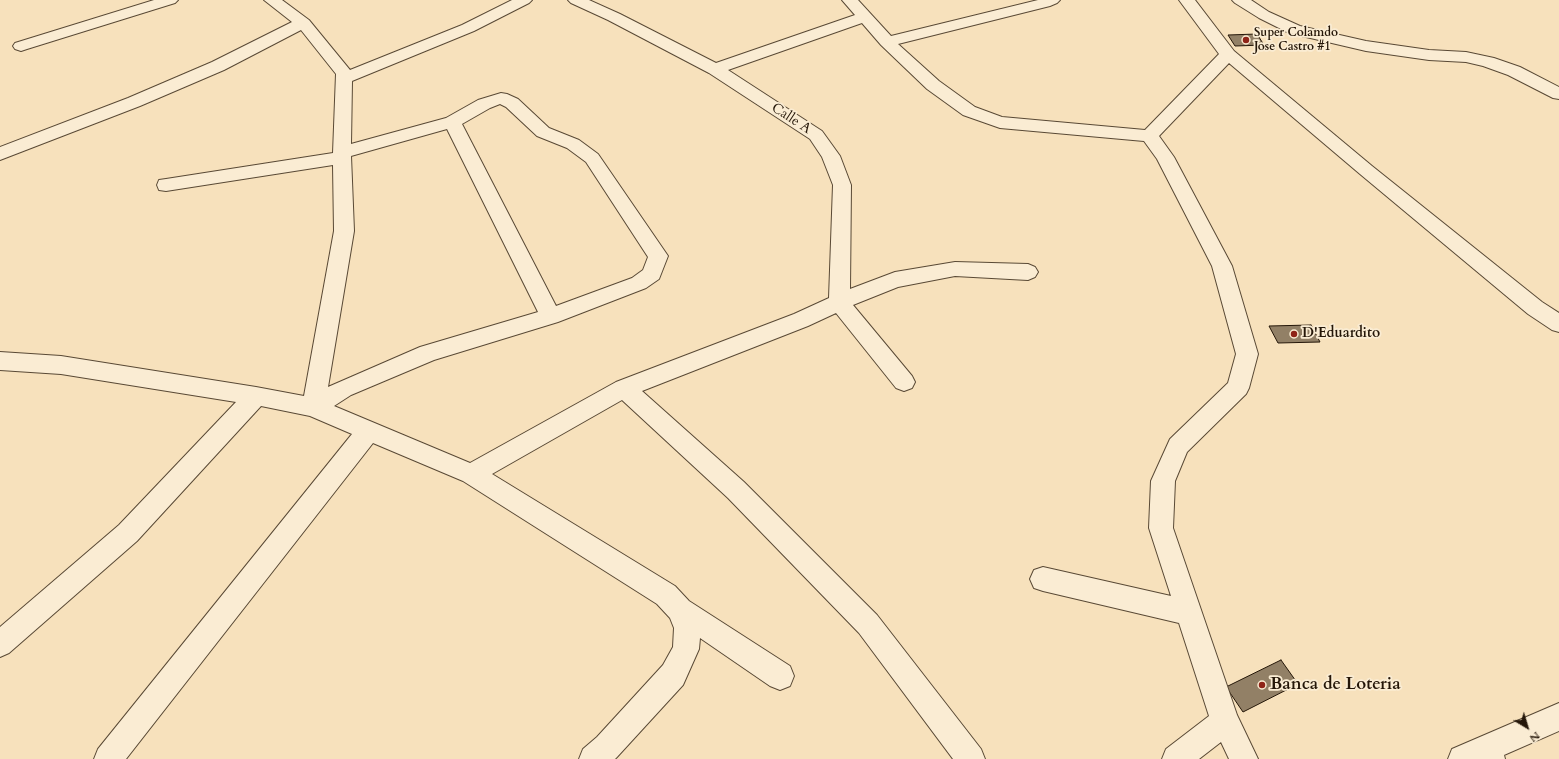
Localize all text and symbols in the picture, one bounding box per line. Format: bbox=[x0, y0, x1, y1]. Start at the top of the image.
place label: Super Colamdo Jose Castro #1 bbox=[1254, 26, 1338, 54]
marker: Super Colamdo Jose Castro #1 bbox=[1241, 35, 1251, 45]
street label: Calle A bbox=[768, 100, 814, 138]
place label: D'Eduardito bbox=[1302, 326, 1380, 342]
marker: D'Eduardito bbox=[1289, 329, 1299, 339]
place label: Banca de Loteria bbox=[1270, 675, 1401, 695]
marker: Banca de Loteria bbox=[1257, 680, 1267, 690]
north arrow bbox=[1507, 707, 1547, 747]
text: N bbox=[1526, 728, 1543, 746]

